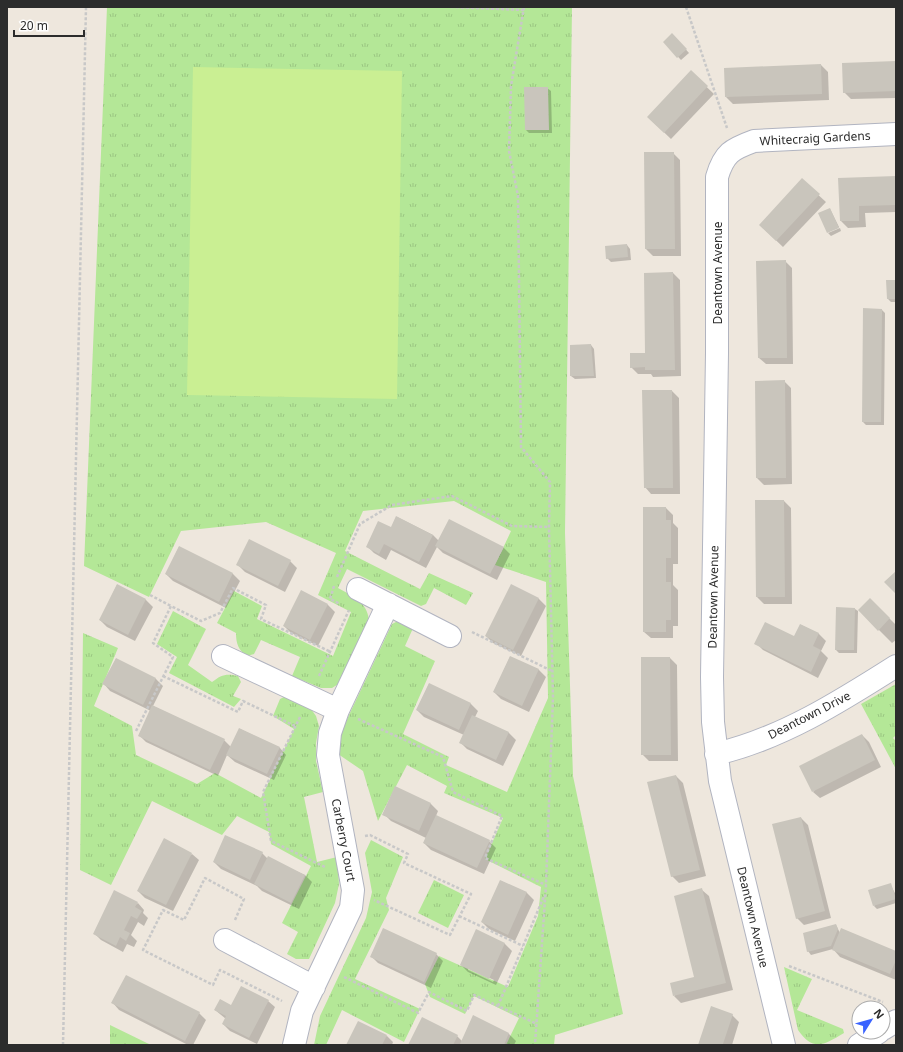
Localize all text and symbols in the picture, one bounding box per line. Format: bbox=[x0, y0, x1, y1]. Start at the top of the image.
scale bar bbox=[14, 12, 84, 38]
text: 20 m bbox=[20, 17, 48, 34]
street label: Whitecraig Gardens bbox=[759, 127, 871, 149]
street label: Deantown Avenue bbox=[709, 221, 726, 325]
street label: Deantown Avenue bbox=[704, 545, 722, 649]
street label: Deantown Drive bbox=[765, 687, 853, 743]
street label: Carberry Court bbox=[328, 797, 360, 884]
street label: Deantown Avenue bbox=[733, 865, 773, 969]
north arrow bbox=[851, 1000, 891, 1040]
text: N bbox=[871, 1006, 888, 1022]

